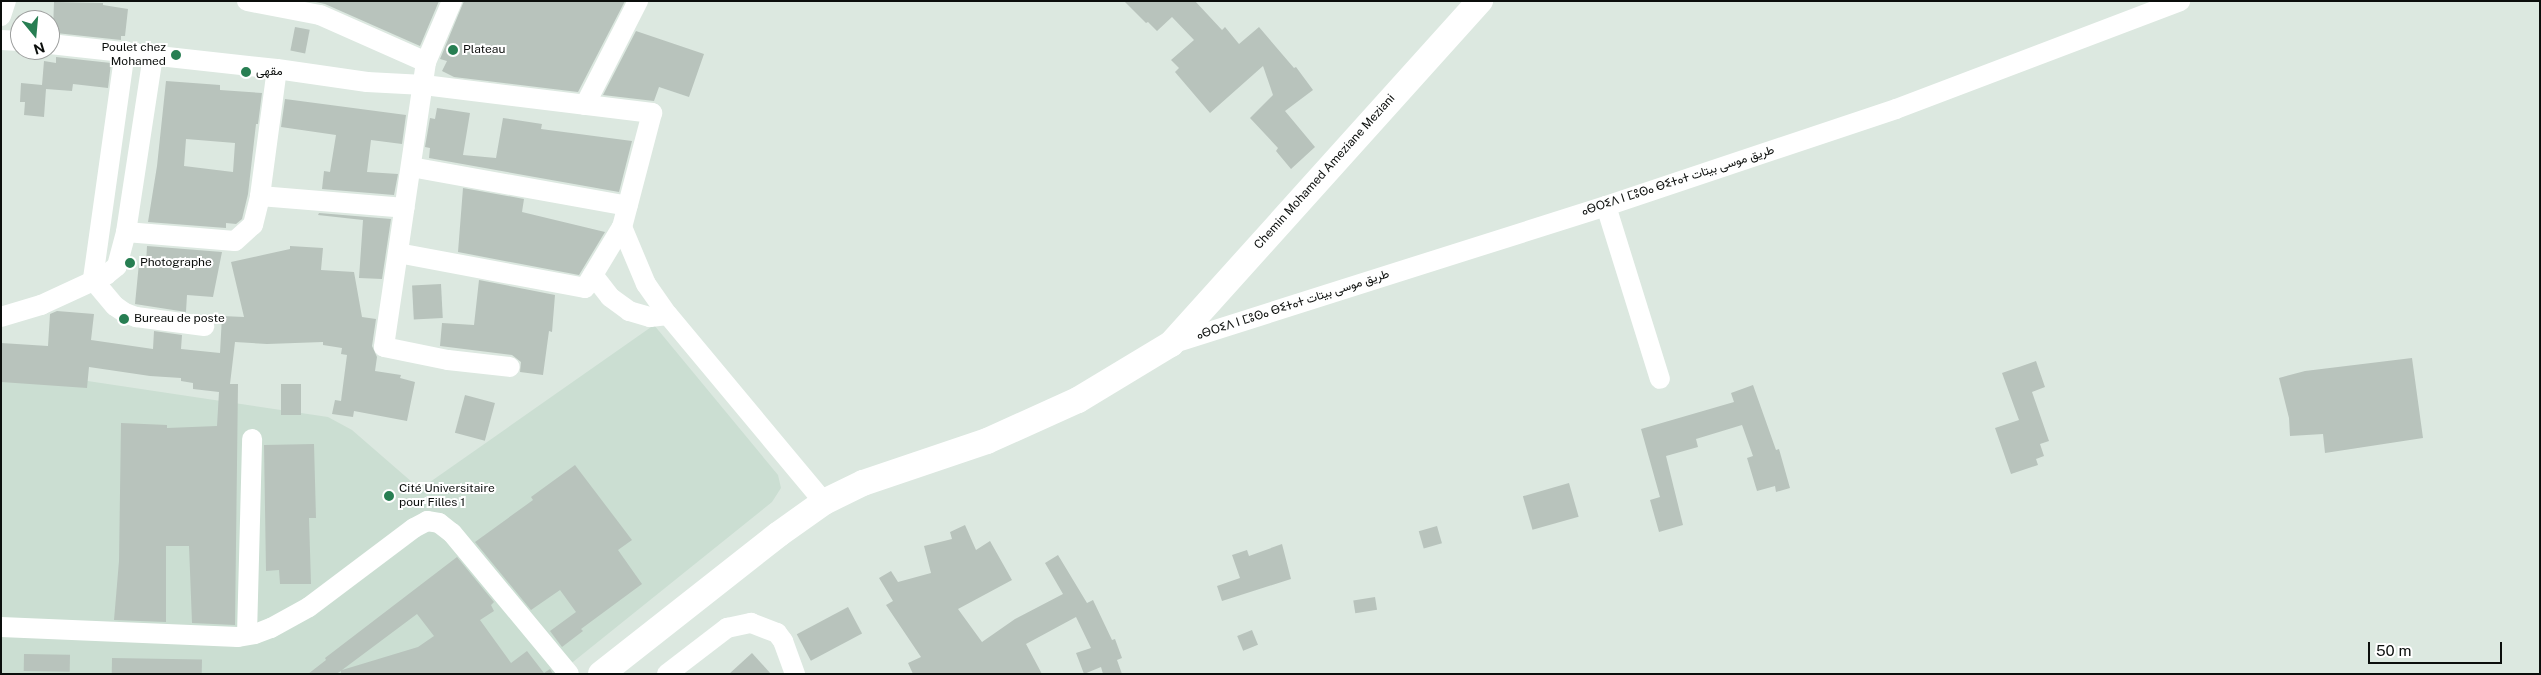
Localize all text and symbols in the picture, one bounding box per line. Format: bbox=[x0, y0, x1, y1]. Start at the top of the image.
north arrow bbox=[10, 10, 60, 60]
text: N bbox=[32, 39, 47, 58]
place label: Poulet chez Mohamed bbox=[101, 41, 166, 69]
place label: Plateau bbox=[463, 43, 505, 57]
marker: Plateau bbox=[447, 44, 459, 56]
marker: Poulet chez Mohamed bbox=[170, 49, 182, 61]
place label: مقهى bbox=[256, 65, 283, 79]
marker: مقهى bbox=[240, 66, 252, 78]
street label: Chemin Mohamed Ameziane Meziani bbox=[1252, 92, 1398, 252]
street label: ⴰⴱⵔⵉⴷ ⵏ ⵎⵓⵙⴰ ⴱⵉⵜⴰⵜ طريق موسى بيتات bbox=[1580, 143, 1776, 219]
place label: Photographe bbox=[140, 256, 212, 270]
marker: Photographe bbox=[124, 257, 136, 269]
street label: ⴰⴱⵔⵉⴷ ⵏ ⵎⵓⵙⴰ ⴱⵉⵜⴰⵜ طريق موسى بيتات bbox=[1195, 267, 1391, 343]
place label: Bureau de poste bbox=[134, 312, 225, 326]
marker: Bureau de poste bbox=[118, 313, 130, 325]
place label: Cité Universitaire pour Filles 1 bbox=[399, 482, 495, 510]
marker: Cité Universitaire pour Filles 1 bbox=[383, 490, 395, 502]
scale bar bbox=[2371, 632, 2505, 664]
text: 50 m bbox=[2376, 642, 2411, 659]

